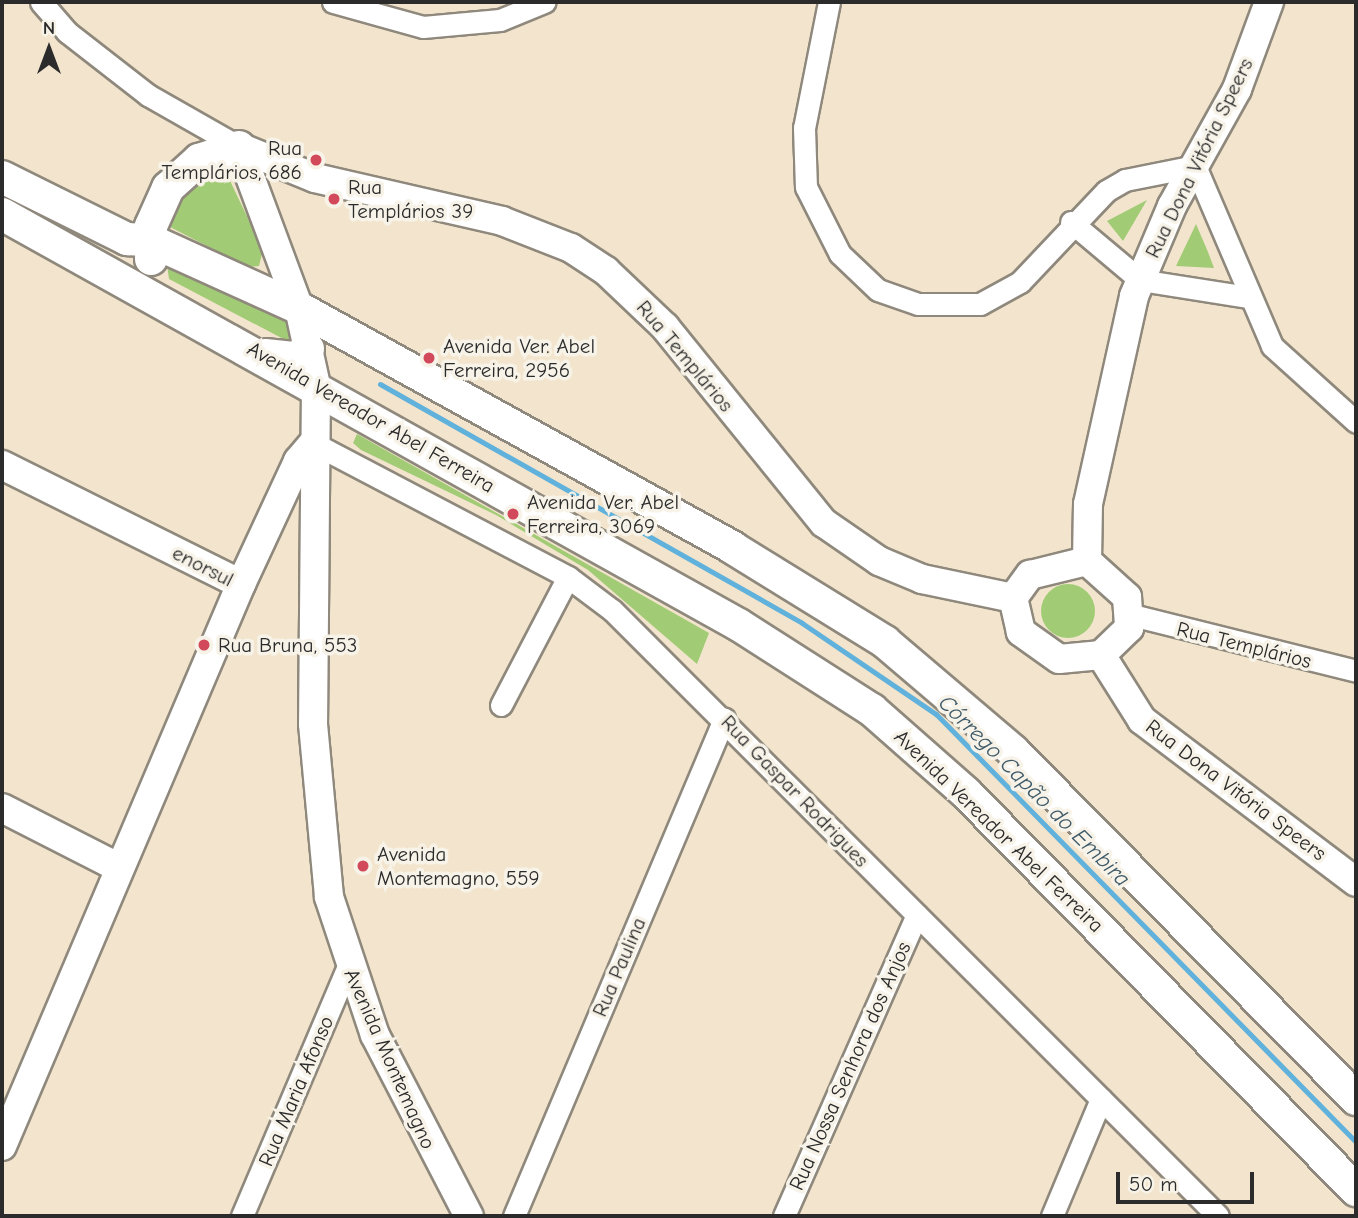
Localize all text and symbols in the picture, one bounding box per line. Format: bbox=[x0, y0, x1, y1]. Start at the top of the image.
north arrow bbox=[14, 14, 84, 84]
text: N bbox=[43, 17, 55, 39]
street label: Rua Dona Vitória Speers bbox=[1140, 54, 1258, 262]
place label: Rua Templários, 686 bbox=[161, 135, 302, 185]
marker: Rua Templários, 686 bbox=[308, 152, 324, 168]
place label: Rua Templários 39 bbox=[348, 174, 473, 224]
marker: Rua Templários 39 bbox=[326, 191, 342, 207]
street label: Rua Templários bbox=[631, 295, 739, 417]
place label: Avenida Ver. Abel Ferreira, 2956 bbox=[443, 333, 595, 383]
street label: Avenida Vereador Abel Ferreira bbox=[243, 336, 499, 498]
marker: Avenida Ver. Abel Ferreira, 2956 bbox=[421, 350, 437, 366]
place label: Avenida Ver. Abel Ferreira, 3069 bbox=[527, 489, 679, 539]
marker: Avenida Ver. Abel Ferreira, 3069 bbox=[505, 506, 521, 522]
street label: enorsul bbox=[168, 540, 238, 592]
street label: Rua Templários bbox=[1174, 616, 1314, 674]
place label: Rua Bruna, 553 bbox=[218, 632, 357, 658]
marker: Rua Bruna, 553 bbox=[196, 637, 212, 653]
water label: Córrego Capão do Embira bbox=[932, 689, 1136, 893]
street label: Rua Gaspar Rodrigues bbox=[716, 710, 874, 872]
street label: Rua Dona Vitória Speers bbox=[1141, 714, 1331, 866]
street label: Avenida Vereador Abel Ferreira bbox=[889, 724, 1109, 938]
place label: Avenida Montemagno, 559 bbox=[377, 841, 540, 891]
marker: Avenida Montemagno, 559 bbox=[355, 858, 371, 874]
street label: Rua Paulina bbox=[587, 914, 651, 1020]
street label: Rua Nossa Senhora dos Anjos bbox=[784, 938, 916, 1194]
street label: Avenida Montemagno bbox=[339, 965, 441, 1153]
street label: Rua Maria Afonso bbox=[253, 1012, 339, 1170]
scale bar bbox=[1120, 1158, 1258, 1202]
text: 50 m bbox=[1129, 1172, 1178, 1196]

